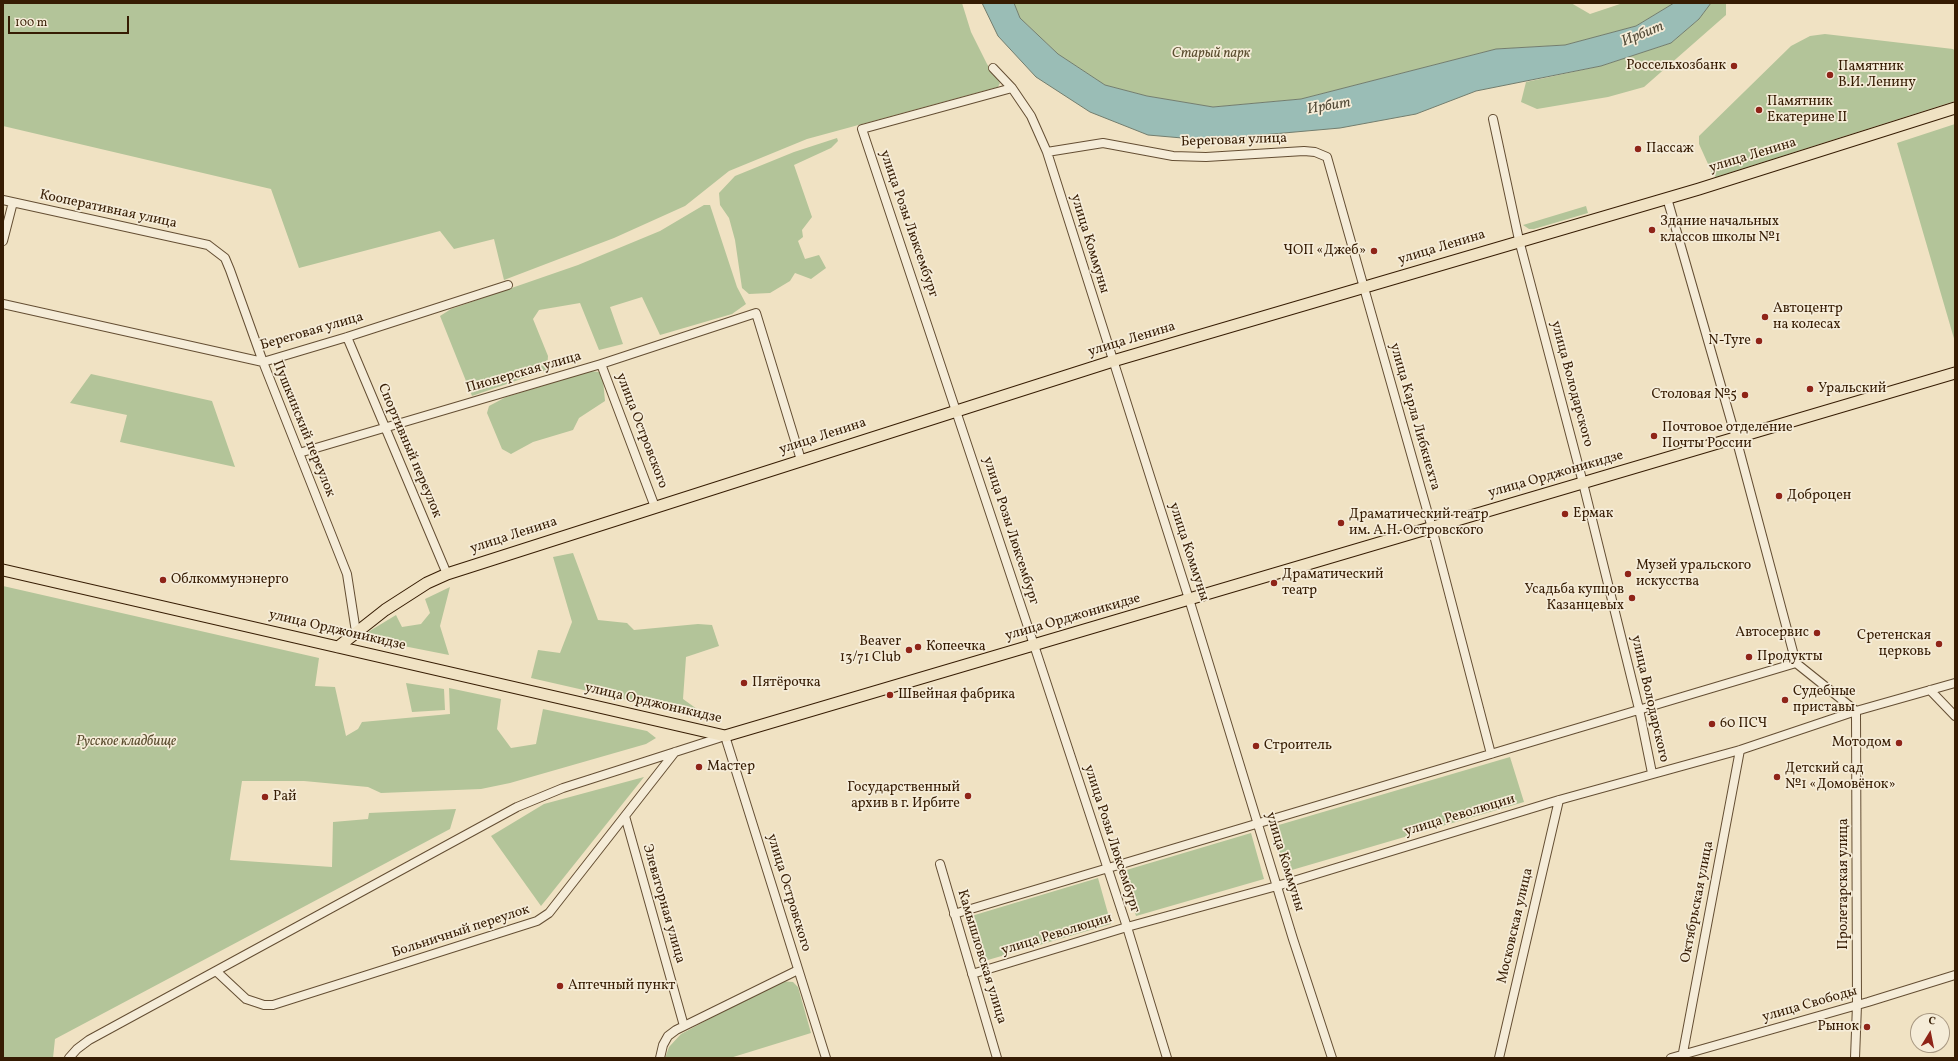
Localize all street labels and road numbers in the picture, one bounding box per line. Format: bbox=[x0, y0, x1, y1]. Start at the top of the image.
street label: Береговая улица bbox=[1180, 131, 1288, 151]
street label: улица Ленина bbox=[1707, 135, 1799, 177]
street label: улица Розы Люксембург bbox=[875, 148, 941, 300]
street label: Кооперативная улица bbox=[38, 187, 178, 233]
street label: улица Коммуны bbox=[1066, 192, 1112, 296]
street label: улица Ленина bbox=[1396, 227, 1488, 269]
street label: Береговая улица bbox=[259, 309, 365, 355]
street label: улица Ленина bbox=[1086, 319, 1178, 361]
street label: улица Володарского bbox=[1546, 319, 1596, 449]
street label: улица Карла Либкнехта bbox=[1385, 341, 1443, 493]
street label: Пионерская улица bbox=[464, 348, 584, 398]
street label: Пушкинский переулок bbox=[268, 358, 338, 500]
street label: улица Островского bbox=[611, 371, 671, 491]
street label: Спортивный переулок bbox=[373, 381, 445, 521]
street label: улица Ленина bbox=[777, 415, 869, 459]
street label: улица Орджоникидзе bbox=[1486, 448, 1626, 502]
street label: улица Розы Люксембург bbox=[978, 455, 1042, 607]
street label: улица Коммуны bbox=[1164, 501, 1212, 603]
street label: улица Ленина bbox=[468, 514, 560, 558]
street label: улица Орджоникидзе bbox=[1003, 591, 1143, 645]
street label: улица Орджоникидзе bbox=[267, 607, 407, 655]
street label: улица Володарского bbox=[1626, 634, 1672, 764]
street label: улица Орджоникидзе bbox=[583, 680, 723, 728]
street label: улица Розы Люксембург bbox=[1079, 763, 1143, 915]
street label: улица Революции bbox=[1403, 791, 1517, 841]
street label: улица Коммуны bbox=[1261, 810, 1307, 914]
street label: Пролетарская улица bbox=[1836, 818, 1852, 950]
street label: улица Островского bbox=[762, 832, 814, 954]
street label: Октябрьская улица bbox=[1678, 840, 1718, 964]
street label: Элеваторная улица bbox=[638, 842, 688, 966]
street label: Московская улица bbox=[1495, 867, 1537, 985]
street label: Камышловская улица bbox=[953, 888, 1009, 1026]
street label: Больничный переулок bbox=[390, 902, 532, 962]
street label: улица Революции bbox=[1000, 910, 1114, 960]
street label: улица Свободы bbox=[1761, 983, 1859, 1027]

